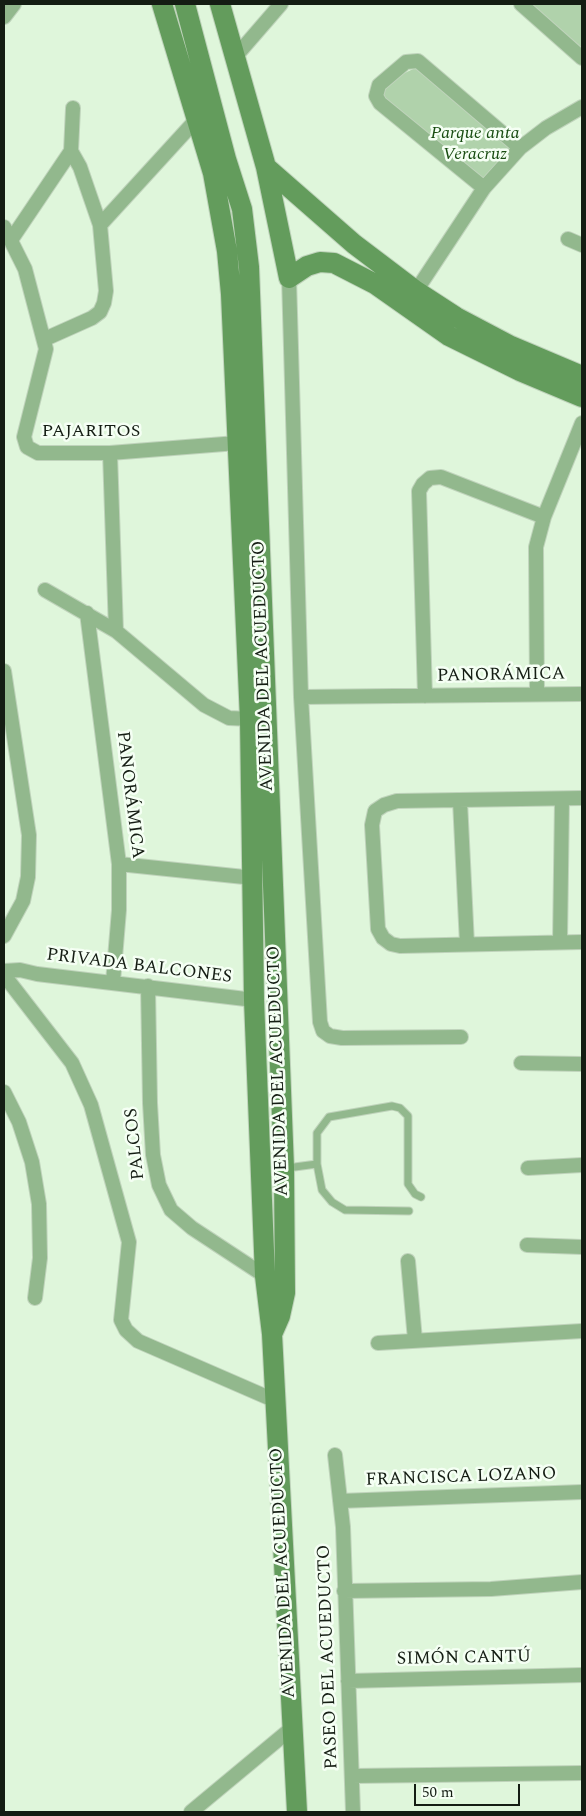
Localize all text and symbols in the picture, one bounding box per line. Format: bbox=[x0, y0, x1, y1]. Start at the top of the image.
park label: Parque anta Veracruz bbox=[430, 123, 520, 166]
street label: PAJARITOS bbox=[42, 421, 140, 443]
street label: AVENIDA DEL ACUEDUCTO bbox=[249, 540, 279, 792]
street label: PANORÁMICA bbox=[437, 664, 565, 688]
street label: PANORÁMICA bbox=[110, 730, 148, 860]
street label: PRIVADA BALCONES bbox=[45, 945, 233, 989]
street label: AVENIDA DEL ACUEDUCTO bbox=[264, 945, 294, 1197]
street label: PALCOS bbox=[121, 1107, 151, 1181]
street label: AVENIDA DEL ACUEDUCTO bbox=[267, 1447, 301, 1699]
street label: FRANCISCA LOZANO bbox=[365, 1464, 557, 1492]
street label: PASEO DEL ACUEDUCTO bbox=[314, 1544, 344, 1770]
street label: SIMÓN CANTÚ bbox=[397, 1647, 531, 1671]
scale bar bbox=[416, 1774, 522, 1806]
text: 50 m bbox=[422, 1781, 454, 1804]

